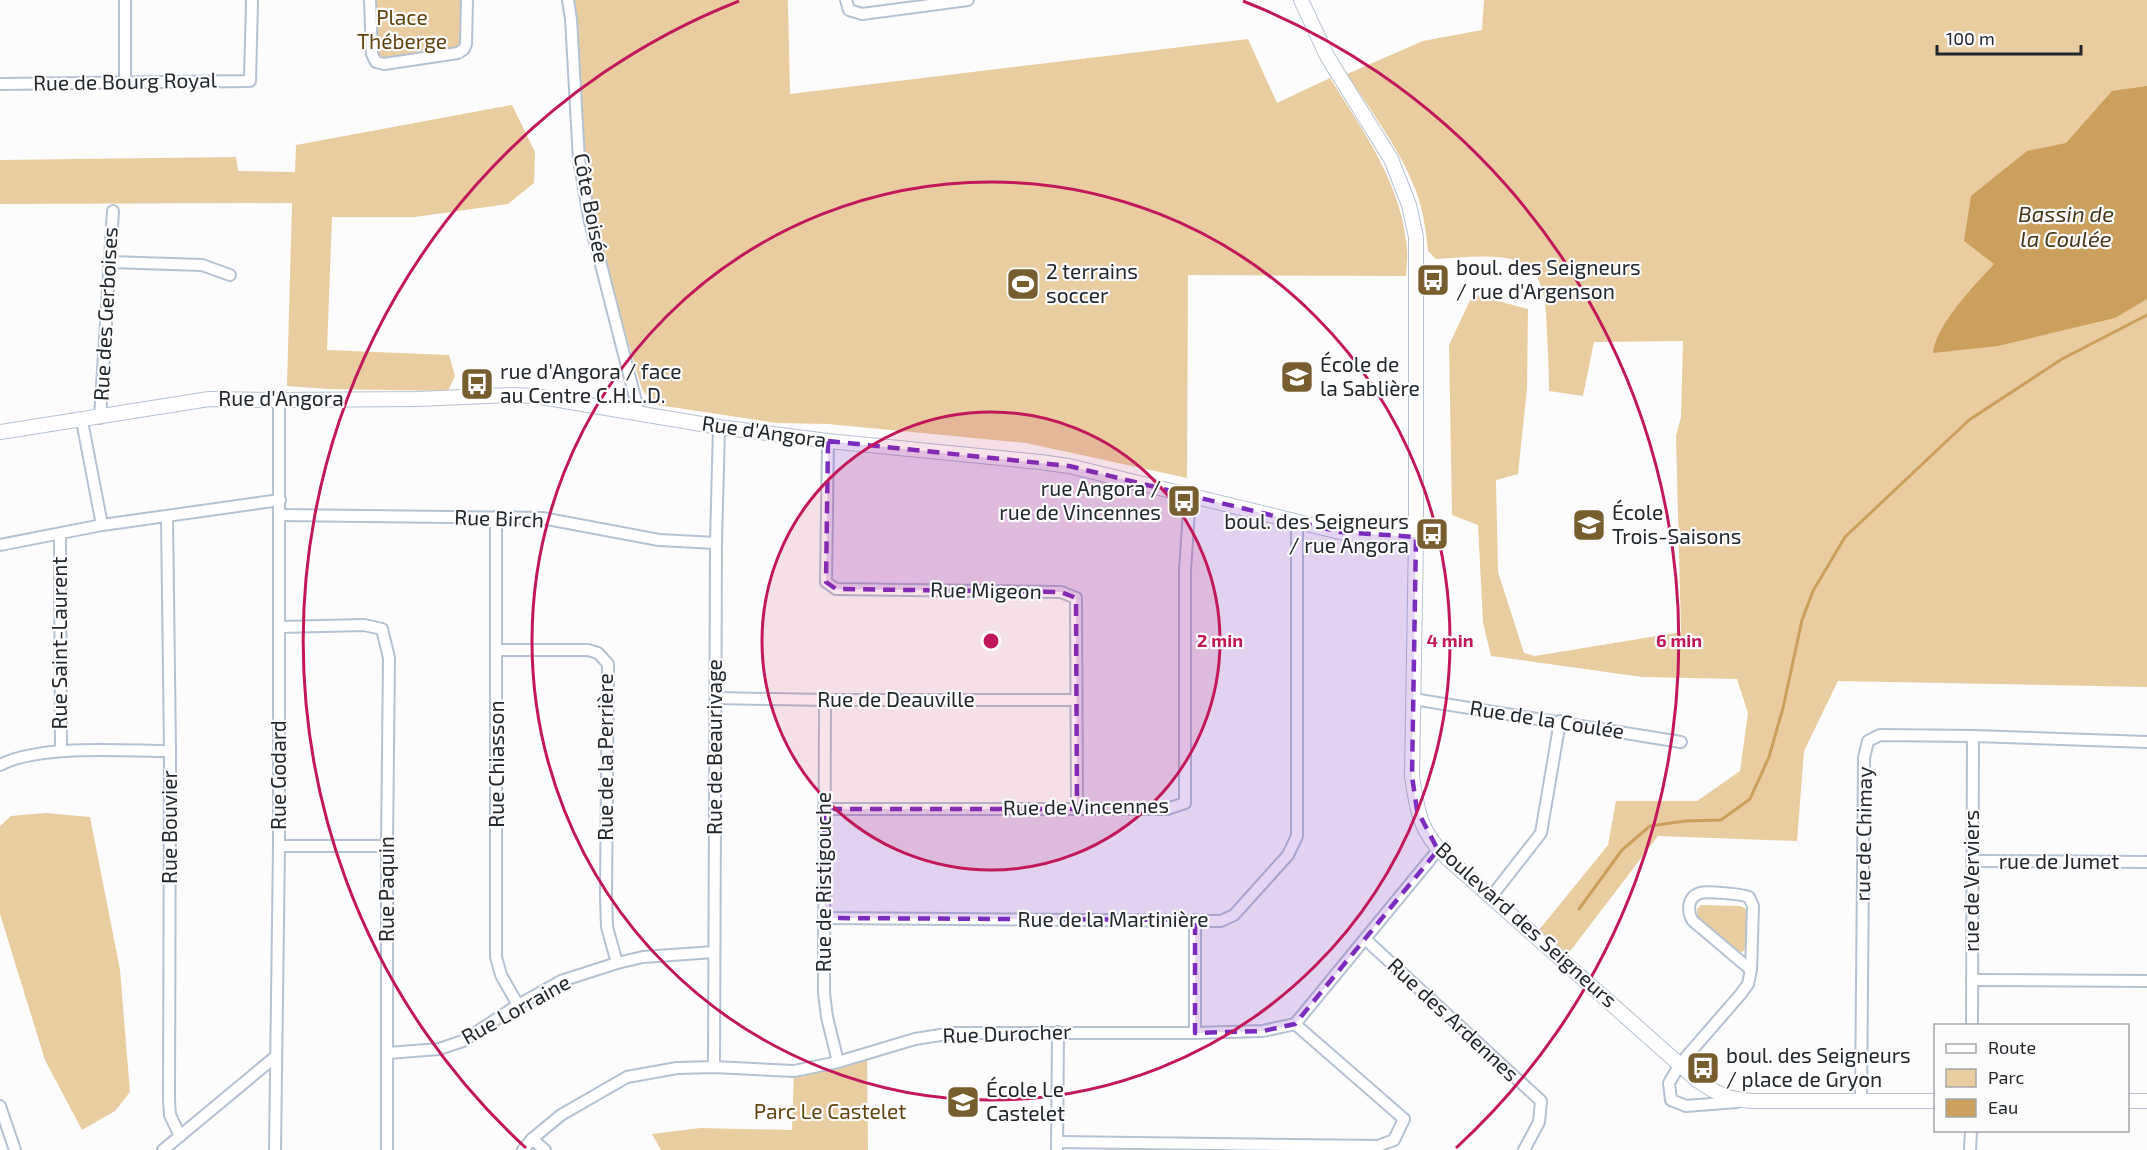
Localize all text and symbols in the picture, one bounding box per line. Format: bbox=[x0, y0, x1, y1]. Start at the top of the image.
park label: Place Théberge bbox=[357, 4, 447, 53]
scale bar bbox=[1937, 18, 2081, 56]
text: 100 m bbox=[1946, 27, 1995, 49]
street label: Rue de Bourg Royal bbox=[33, 66, 218, 95]
street label: Côte Boisée bbox=[570, 151, 615, 265]
water label: Bassin de la Coulée bbox=[2018, 200, 2114, 251]
street label: Rue des Gerboises bbox=[87, 226, 122, 402]
place label: boul. des Seigneurs / rue d'Argenson bbox=[1456, 254, 1641, 303]
place label: 2 terrains soccer bbox=[1046, 258, 1138, 307]
bus stop icon: boul. des Seigneurs / rue d'Argenson bbox=[1415, 262, 1451, 298]
sports icon: 2 terrains soccer bbox=[1005, 266, 1041, 302]
place label: École de la Sablière bbox=[1320, 351, 1420, 400]
place label: rue d'Angora / face au Centre C.H.L.D. bbox=[500, 358, 682, 407]
school or university icon: École de la Sablière bbox=[1279, 359, 1315, 395]
bus stop icon: rue d'Angora / face au Centre C.H.L.D. bbox=[459, 366, 495, 402]
street label: Rue d'Angora bbox=[218, 385, 344, 410]
street label: Rue d'Angora bbox=[700, 409, 828, 452]
place label: rue Angora / rue de Vincennes bbox=[999, 475, 1161, 524]
bus stop icon: rue Angora / rue de Vincennes bbox=[1166, 483, 1202, 519]
place label: École Trois-Saisons bbox=[1612, 499, 1741, 548]
street label: Rue Birch bbox=[454, 503, 544, 532]
school or university icon: École Trois-Saisons bbox=[1571, 507, 1607, 543]
place label: boul. des Seigneurs / rue Angora bbox=[1224, 508, 1409, 557]
bus stop icon: boul. des Seigneurs / rue Angora bbox=[1414, 516, 1450, 552]
street label: Rue Saint-Laurent bbox=[46, 557, 71, 729]
street label: Rue Migeon bbox=[930, 576, 1042, 603]
text: 2 min bbox=[1197, 629, 1243, 651]
text: 4 min bbox=[1427, 629, 1474, 651]
text: 6 min bbox=[1656, 629, 1702, 651]
centre of rings bbox=[981, 631, 1001, 651]
street label: Rue de Beaurivage bbox=[701, 659, 726, 835]
street label: Rue de la Perrière bbox=[592, 673, 617, 841]
street label: Rue de Deauville bbox=[817, 686, 975, 711]
street label: Rue de la Coulée bbox=[1468, 694, 1626, 743]
street label: Rue Chiasson bbox=[483, 700, 508, 828]
street label: Rue Godard bbox=[265, 720, 290, 830]
street label: rue de Chimay bbox=[1849, 766, 1876, 902]
street label: Rue Bouvier bbox=[156, 769, 181, 884]
street label: Rue de Ristigouche bbox=[810, 792, 835, 972]
street label: Rue de Vincennes bbox=[1003, 792, 1169, 819]
street label: rue de Verviers bbox=[1958, 810, 1983, 952]
street label: Rue Paquin bbox=[373, 836, 398, 942]
street label: Boulevard des Seigneurs bbox=[1431, 836, 1623, 1012]
street label: rue de Jumet bbox=[1999, 848, 2119, 873]
street label: Rue de la Martinière bbox=[1017, 906, 1209, 931]
street label: Rue des Ardennes bbox=[1383, 952, 1525, 1086]
street label: Rue Lorraine bbox=[456, 969, 574, 1049]
street label: Rue Durocher bbox=[942, 1018, 1072, 1047]
legend bbox=[1934, 1024, 2129, 1132]
text: Route bbox=[1988, 1036, 2036, 1058]
place label: boul. des Seigneurs / place de Gryon bbox=[1726, 1042, 1911, 1091]
bus stop icon: boul. des Seigneurs / place de Gryon bbox=[1685, 1050, 1721, 1086]
text: Parc bbox=[1988, 1066, 2024, 1088]
place label: École Le Castelet bbox=[986, 1076, 1065, 1125]
school or university icon: École Le Castelet bbox=[945, 1084, 981, 1120]
text: Eau bbox=[1988, 1096, 2018, 1118]
park label: Parc Le Castelet bbox=[754, 1098, 906, 1123]

